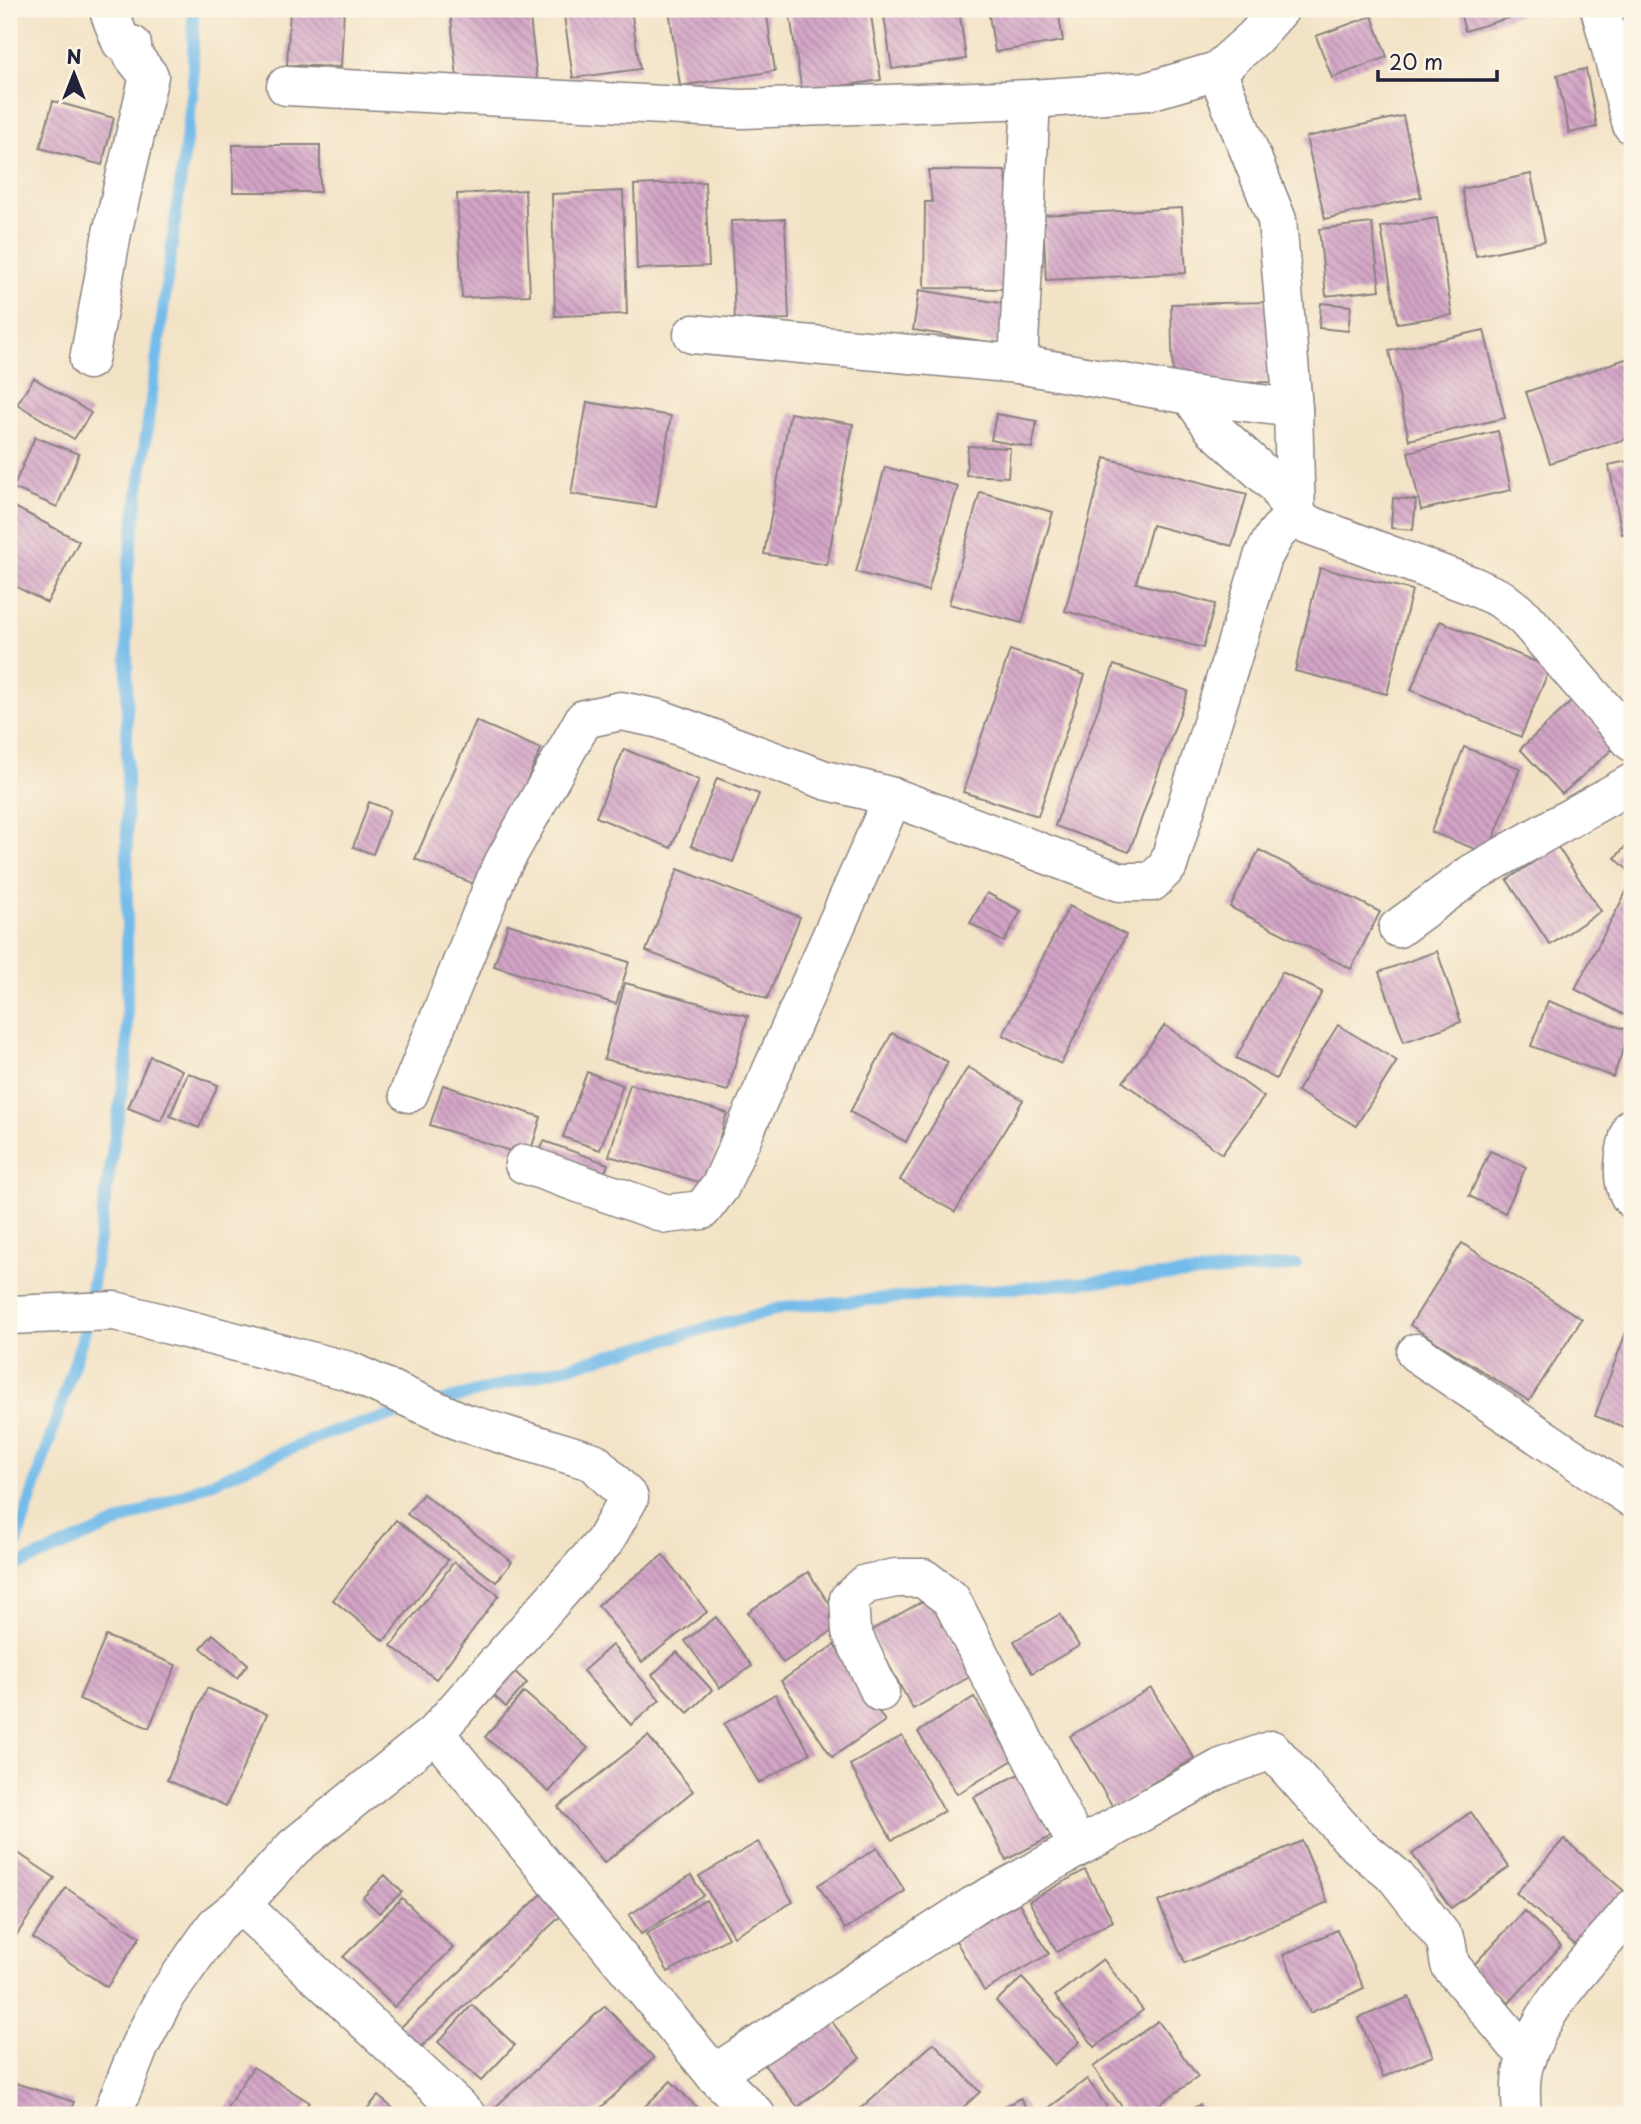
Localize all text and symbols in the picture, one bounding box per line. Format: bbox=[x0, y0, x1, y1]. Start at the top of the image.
north arrow bbox=[38, 38, 108, 108]
scale bar bbox=[1378, 38, 1498, 82]
text: N bbox=[66, 42, 82, 70]
text: 20 m bbox=[1389, 45, 1443, 77]

